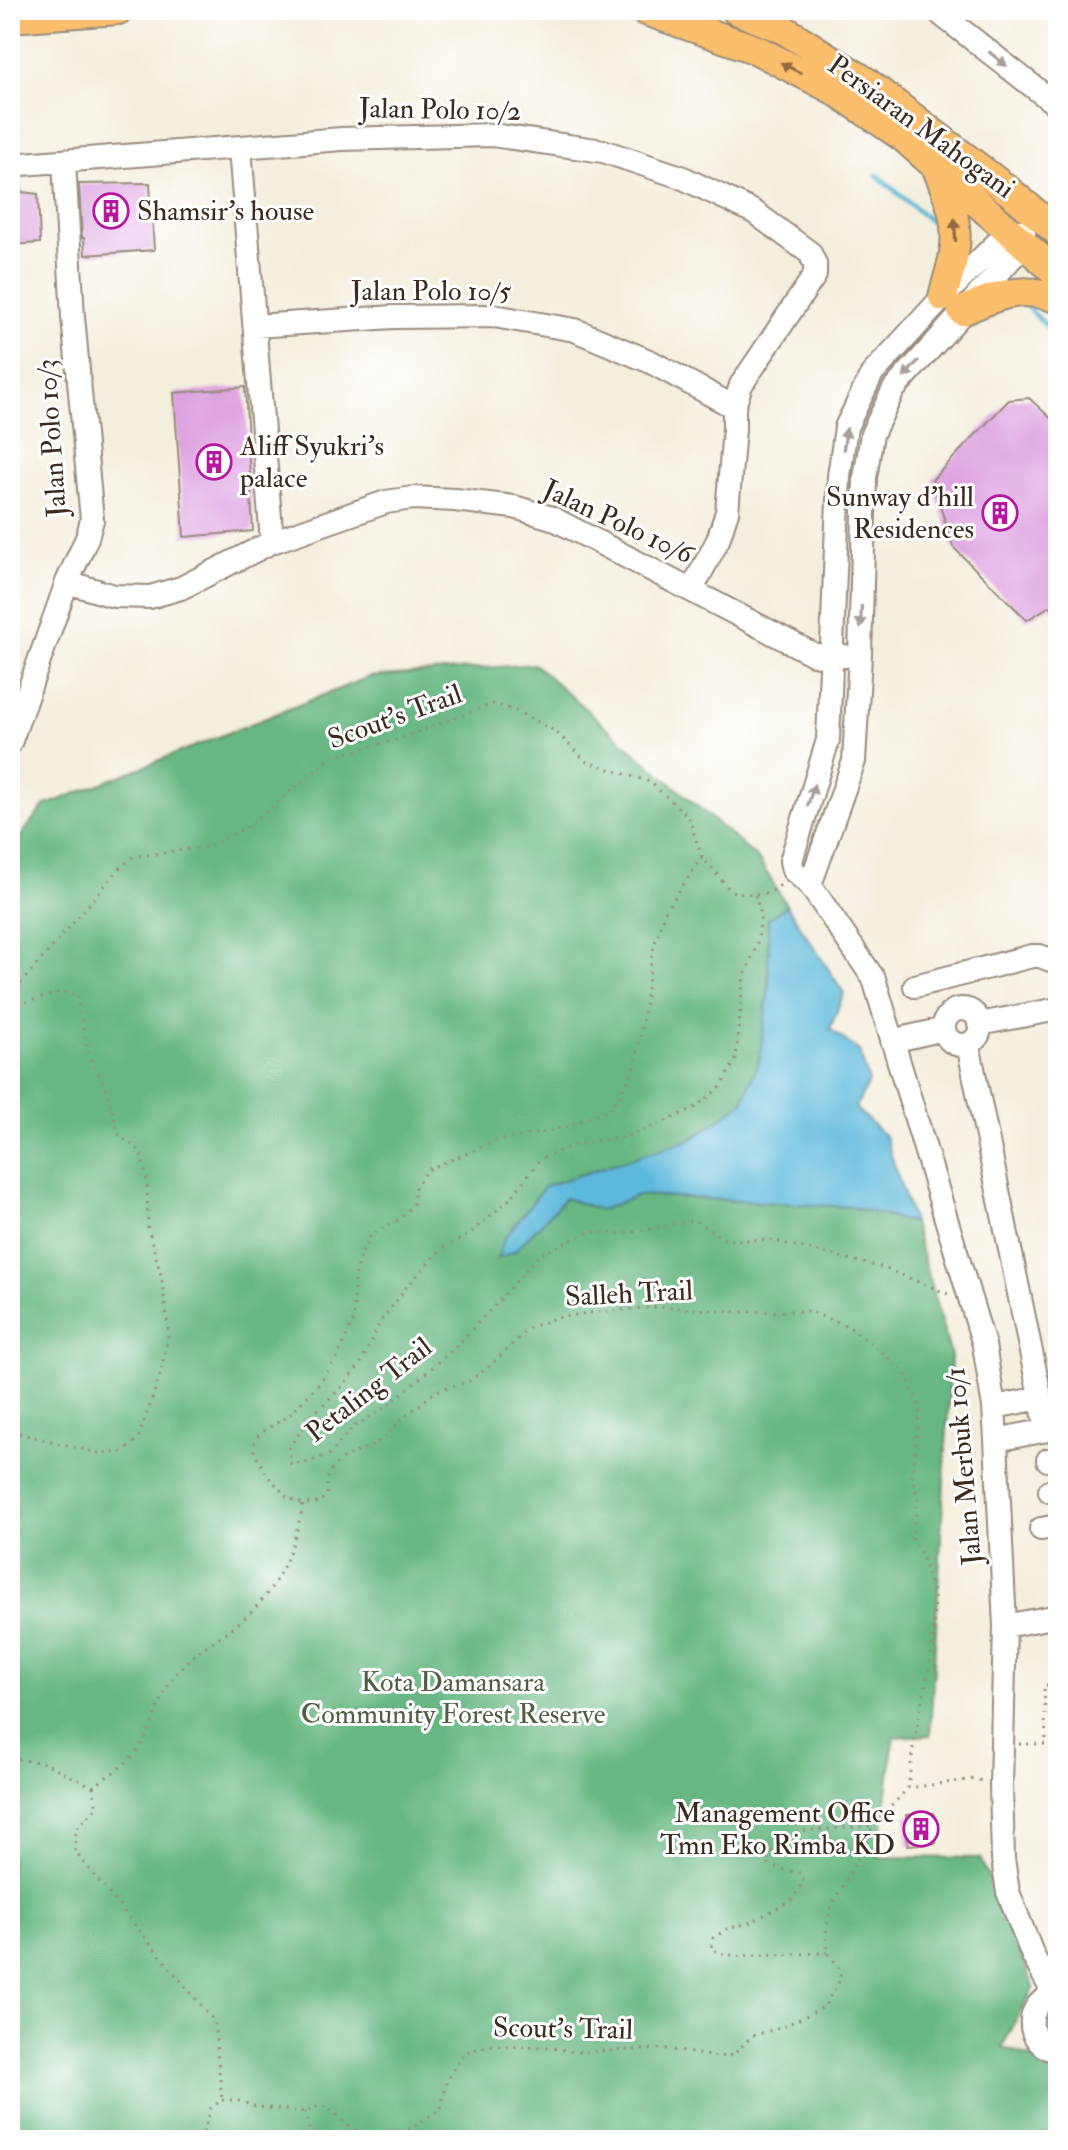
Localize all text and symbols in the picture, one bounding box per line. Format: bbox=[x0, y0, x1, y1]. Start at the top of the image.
street label: Persiaran Mahogani bbox=[821, 47, 1021, 207]
one-way arrow bbox=[988, 50, 1008, 66]
one-way arrow bbox=[780, 61, 802, 75]
street label: Jalan Polo 10/2 bbox=[358, 91, 521, 129]
building icon: Shamsir's house bbox=[92, 192, 130, 230]
place label: Shamsir's house bbox=[137, 194, 315, 229]
one-way arrow bbox=[948, 217, 961, 242]
street label: Jalan Polo 10/5 bbox=[350, 274, 512, 309]
street label: Jalan Polo 10/3 bbox=[29, 358, 75, 519]
one-way arrow bbox=[903, 359, 920, 379]
one-way arrow bbox=[839, 427, 852, 452]
place label: Aliff Syukri's palace bbox=[239, 429, 384, 496]
building icon: Aliff Syukri's palace bbox=[195, 443, 233, 481]
street label: Jalan Polo 10/6 bbox=[536, 471, 701, 573]
place label: Sunway d'hill Residences bbox=[826, 480, 974, 547]
building icon: Sunway d'hill Residences bbox=[981, 494, 1019, 532]
one-way arrow bbox=[855, 605, 868, 630]
street label: Scout's Trail bbox=[323, 677, 467, 757]
one-way arrow bbox=[805, 783, 818, 807]
street label: Salleh Trail bbox=[564, 1273, 694, 1315]
street label: Petaling Trail bbox=[299, 1330, 439, 1450]
street label: Jalan Merbuk 10/1 bbox=[938, 1365, 990, 1568]
park label: Kota Damansara Community Forest Reserve bbox=[301, 1665, 606, 1732]
place label: Management Office Tmn Eko Rimba KD bbox=[660, 1796, 895, 1863]
building icon: Management Office Tmn Eko Rimba KD bbox=[902, 1810, 940, 1848]
street label: Scout's Trail bbox=[493, 2010, 633, 2048]

